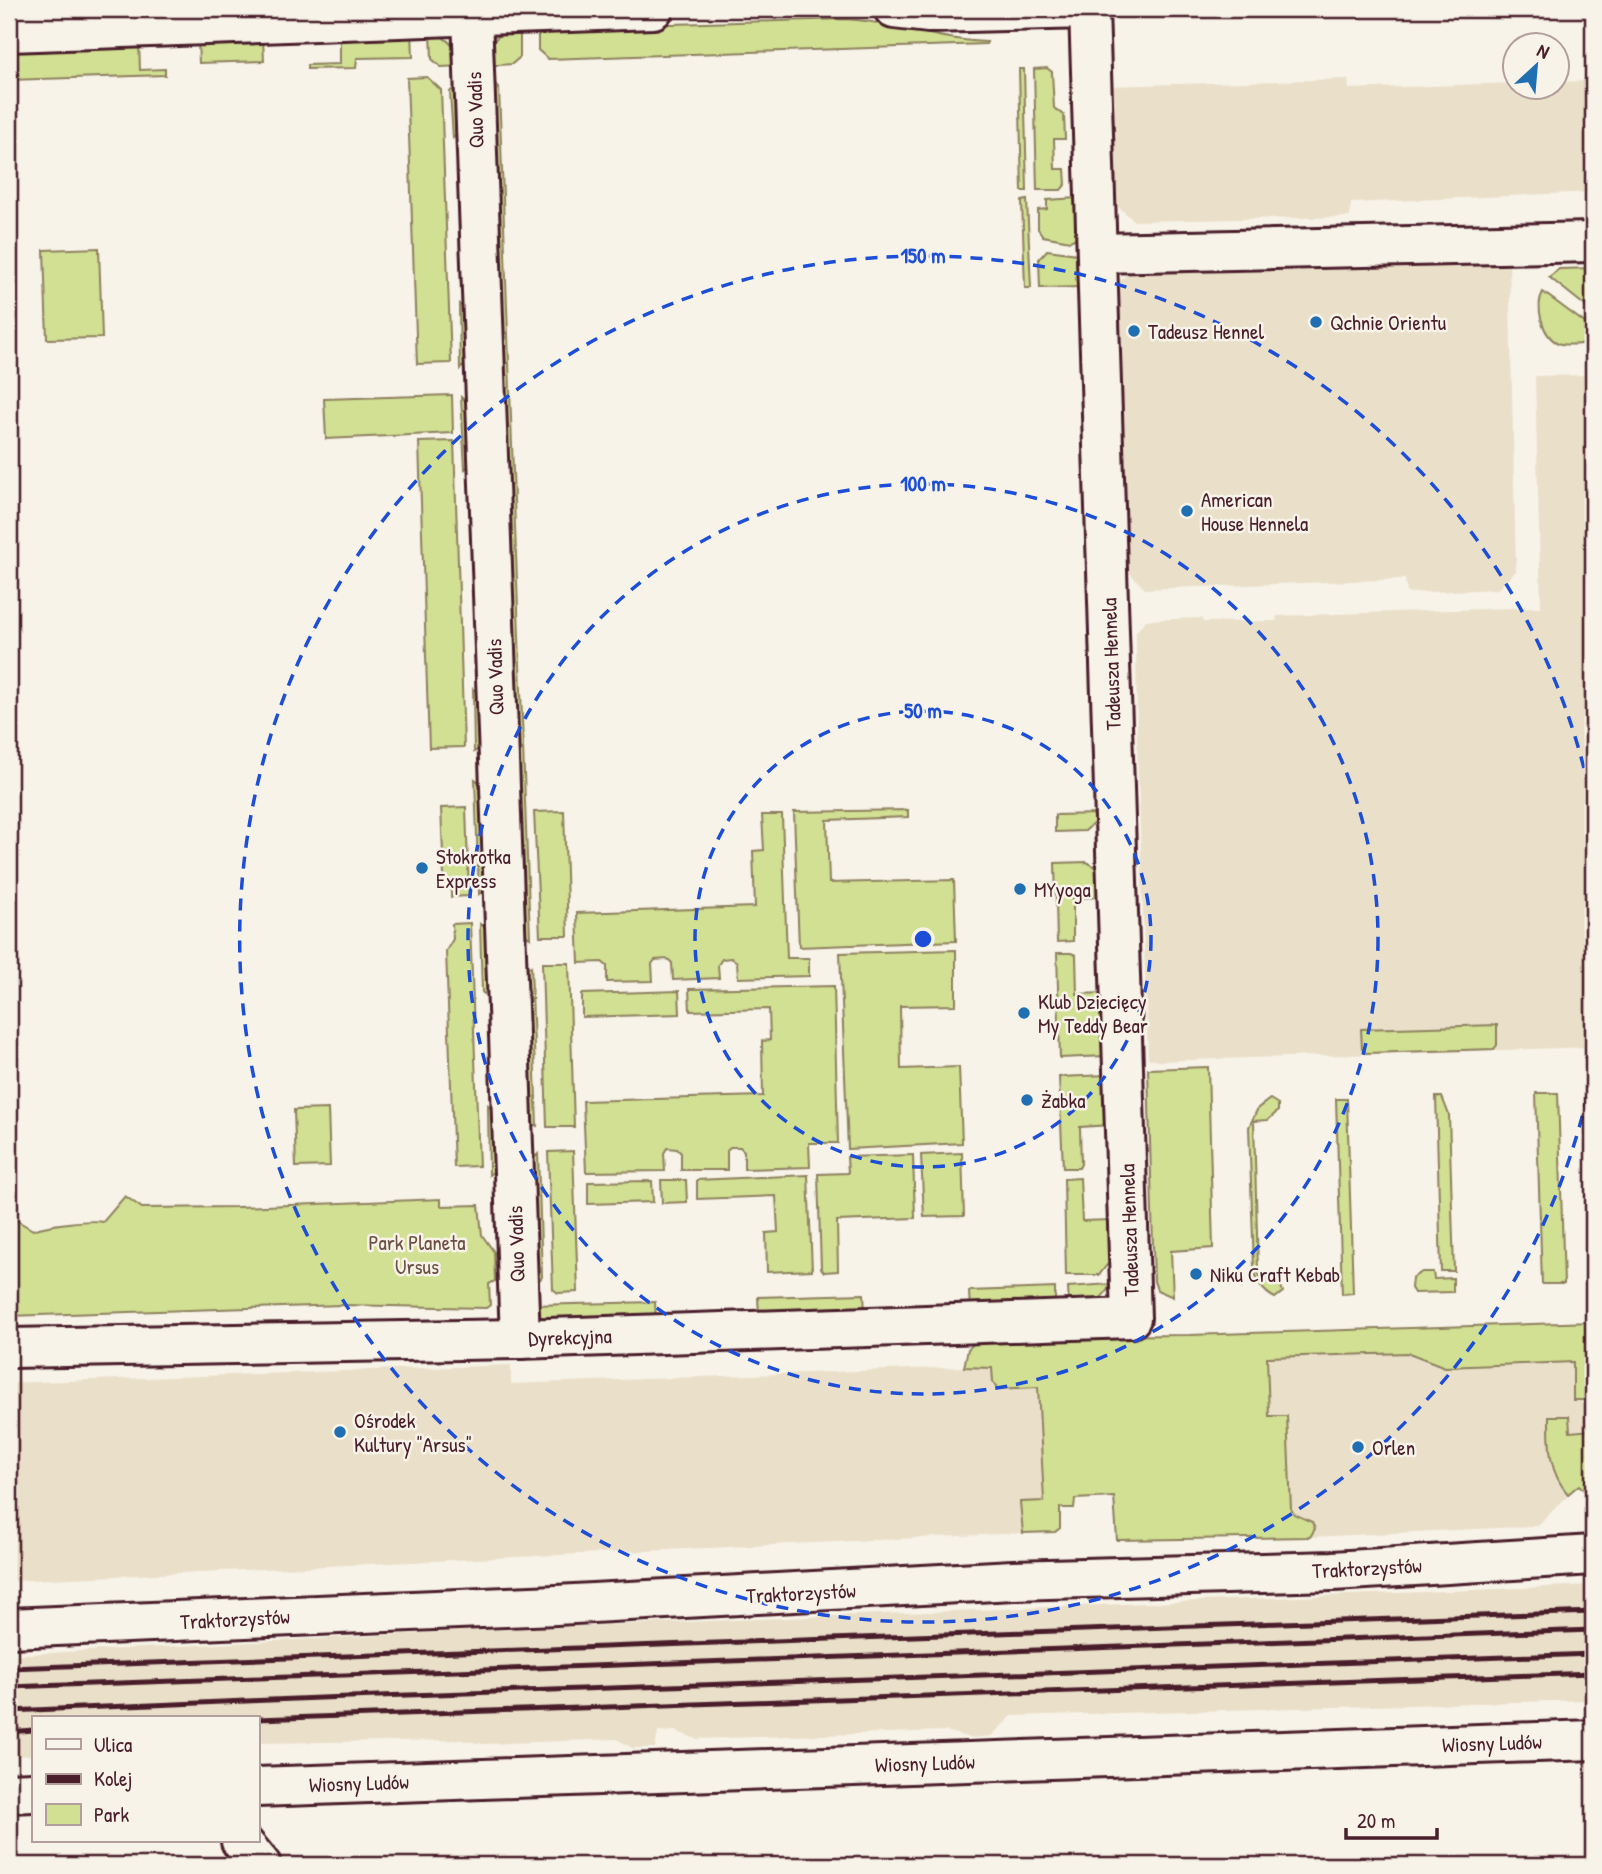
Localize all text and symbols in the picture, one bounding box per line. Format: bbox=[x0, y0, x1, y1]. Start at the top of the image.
north arrow bbox=[1500, 32, 1570, 102]
text: N bbox=[1533, 37, 1554, 65]
street label: Quo Vadis bbox=[459, 71, 491, 149]
text: 150 m bbox=[900, 241, 946, 270]
place label: Qchnie Orientu bbox=[1330, 308, 1447, 337]
marker: Qchnie Orientu bbox=[1308, 314, 1324, 330]
place label: Tadeusz Hennel bbox=[1148, 317, 1264, 346]
marker: Tadeusz Hennel bbox=[1126, 323, 1142, 339]
text: 100 m bbox=[900, 469, 946, 498]
place label: American House Hennela bbox=[1201, 485, 1308, 538]
marker: American House Hennela bbox=[1179, 503, 1195, 519]
street label: Tadeusza Hennela bbox=[1094, 597, 1128, 731]
street label: Quo Vadis bbox=[479, 638, 511, 716]
text: 50 m bbox=[904, 696, 942, 725]
place label: Stokrotka Express bbox=[436, 842, 511, 895]
marker: Stokrotka Express bbox=[414, 860, 430, 876]
place label: MYyoga bbox=[1034, 875, 1091, 904]
marker: MYyoga bbox=[1012, 881, 1028, 897]
centre of rings bbox=[911, 927, 935, 951]
place label: Klub Dziecięcy My Teddy Bear bbox=[1038, 987, 1148, 1040]
marker: Klub Dziecięcy My Teddy Bear bbox=[1016, 1005, 1032, 1021]
place label: Żabka bbox=[1041, 1086, 1085, 1115]
marker: Żabka bbox=[1019, 1092, 1035, 1108]
street label: Tadeusza Hennela bbox=[1112, 1163, 1146, 1297]
street label: Quo Vadis bbox=[500, 1205, 532, 1283]
park label: Park Planeta Ursus bbox=[368, 1228, 466, 1281]
place label: Niku Craft Kebab bbox=[1210, 1260, 1340, 1289]
marker: Niku Craft Kebab bbox=[1188, 1266, 1204, 1282]
street label: Dyrekcyjna bbox=[528, 1321, 612, 1353]
place label: Ośrodek Kultury "Arsus" bbox=[354, 1406, 472, 1459]
marker: Ośrodek Kultury "Arsus" bbox=[332, 1424, 348, 1440]
place label: Orlen bbox=[1372, 1433, 1415, 1462]
marker: Orlen bbox=[1350, 1439, 1366, 1455]
street label: Traktorzystów bbox=[1311, 1551, 1423, 1585]
street label: Traktorzystów bbox=[745, 1576, 857, 1610]
street label: Traktorzystów bbox=[179, 1602, 291, 1636]
legend bbox=[32, 1716, 259, 1842]
street label: Wiosny Ludów bbox=[1442, 1727, 1543, 1759]
text: Ulica bbox=[94, 1730, 132, 1759]
street label: Wiosny Ludów bbox=[875, 1747, 976, 1779]
text: Kolej bbox=[94, 1764, 132, 1793]
street label: Wiosny Ludów bbox=[309, 1767, 410, 1799]
scale bar bbox=[1346, 1797, 1438, 1841]
text: Park bbox=[94, 1800, 129, 1829]
text: 20 m bbox=[1357, 1806, 1395, 1835]

